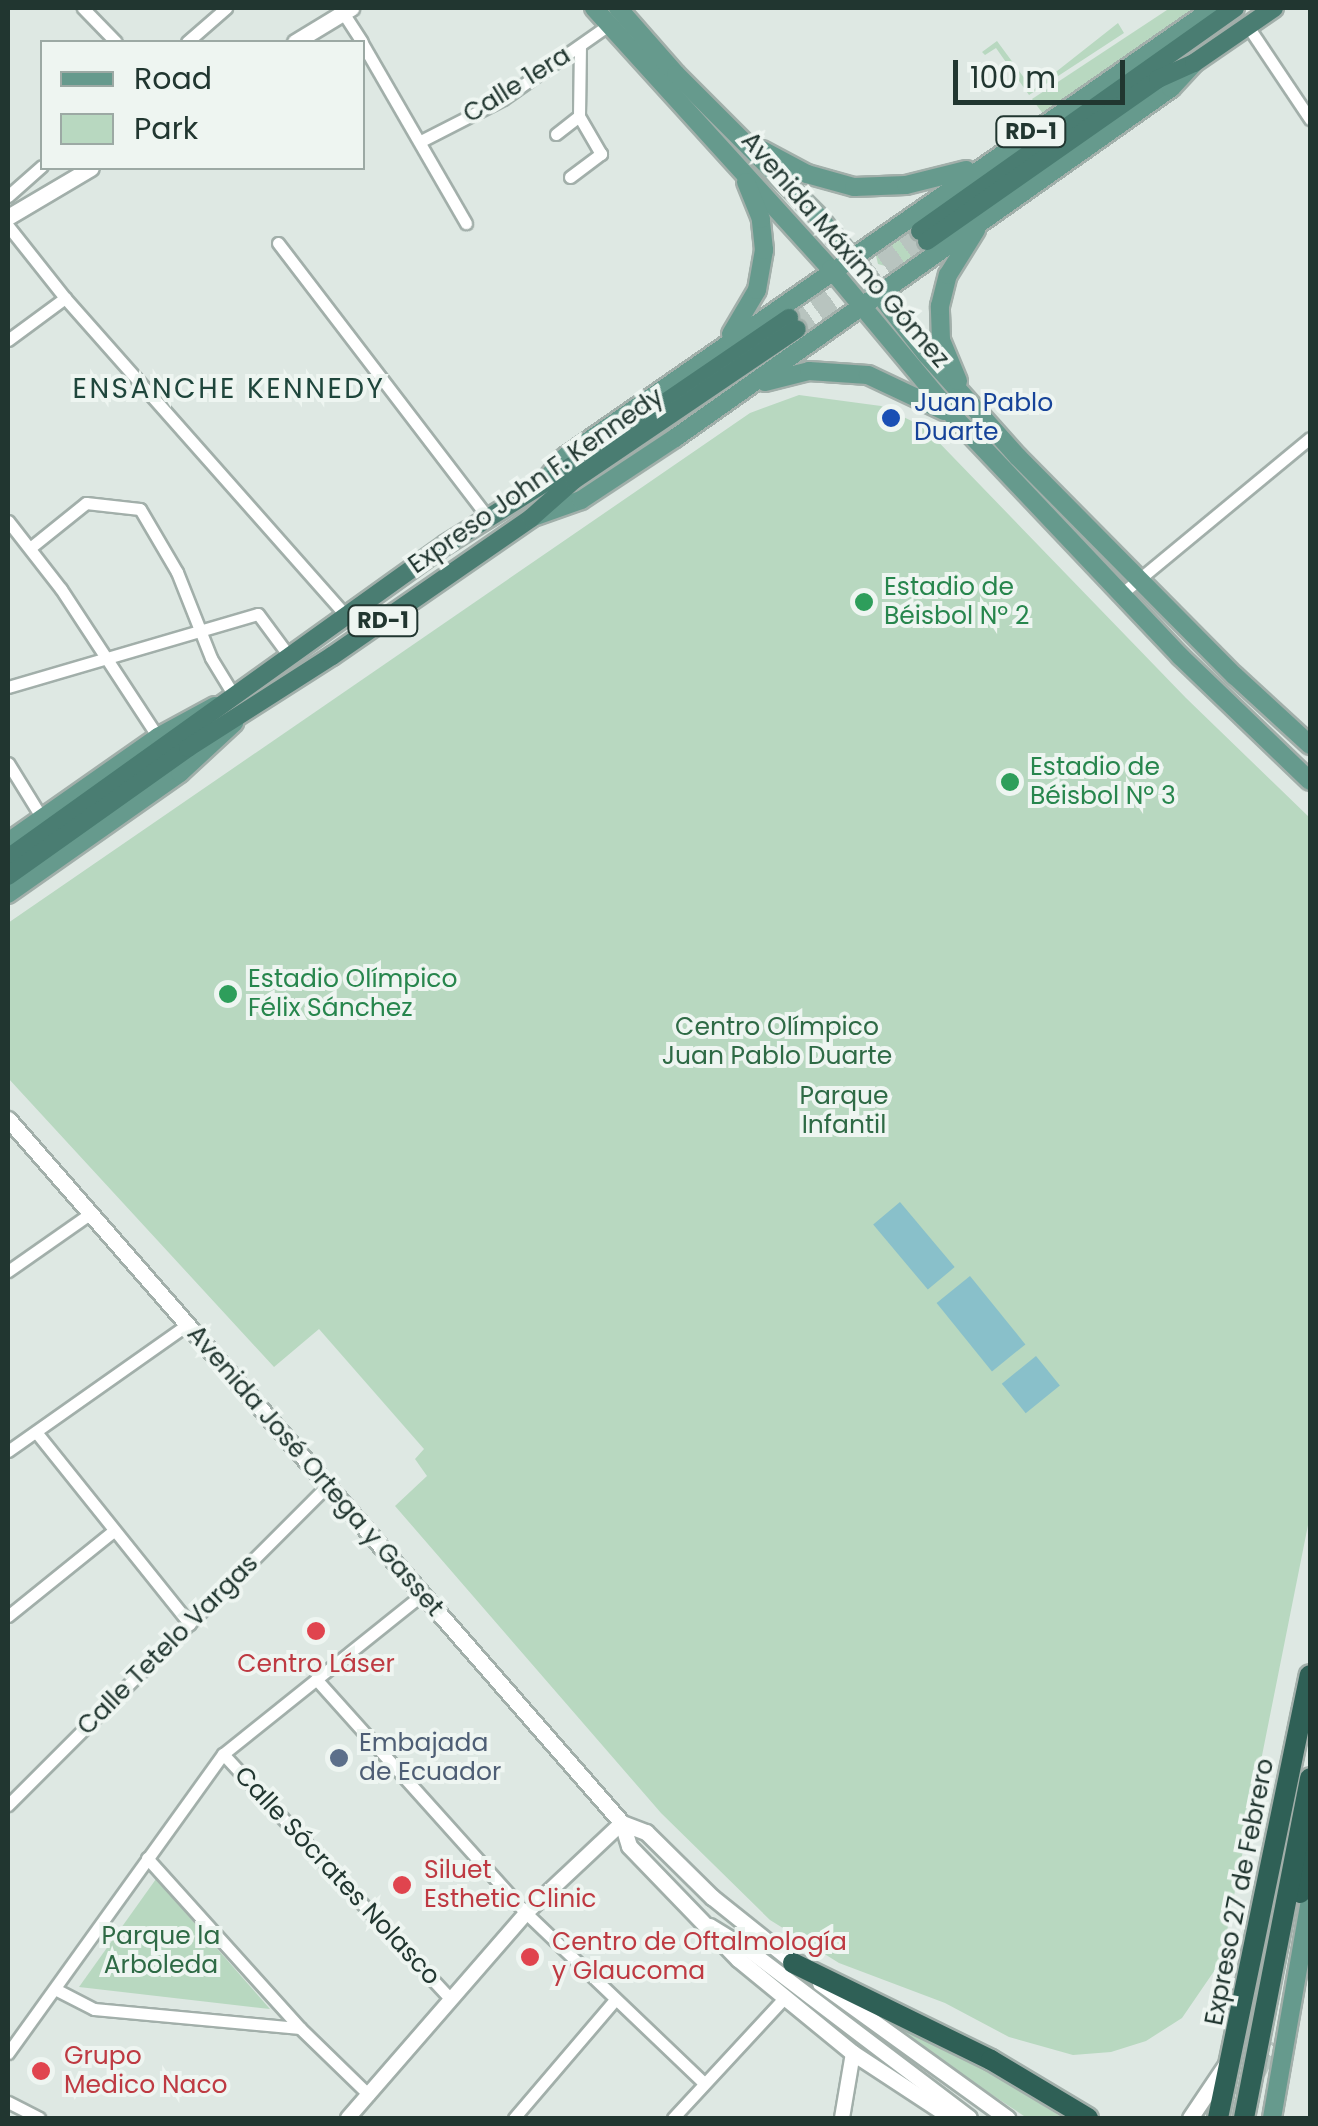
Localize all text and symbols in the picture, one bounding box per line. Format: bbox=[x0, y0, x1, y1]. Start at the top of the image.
legend bbox=[40, 40, 365, 170]
street label: Calle 1era bbox=[458, 40, 576, 130]
scale bar bbox=[958, 40, 1130, 102]
text: 100 m bbox=[970, 56, 1056, 99]
text: Road bbox=[134, 57, 212, 100]
text: Park bbox=[134, 107, 198, 150]
road number: RD-1 bbox=[994, 115, 1068, 149]
street label: Avenida Máximo Gómez bbox=[735, 126, 955, 374]
district label: ENSANCHE KENNEDY bbox=[73, 372, 385, 406]
street label: Expreso John F. Kennedy bbox=[403, 382, 669, 580]
place label: Juan Pablo Duarte bbox=[914, 389, 1053, 448]
marker: Juan Pablo Duarte bbox=[878, 405, 904, 431]
place label: Estadio de Béisbol Nº 2 bbox=[884, 573, 1029, 632]
marker: Estadio de Béisbol Nº 2 bbox=[853, 591, 875, 613]
road number: RD-1 bbox=[346, 604, 420, 638]
place label: Estadio de Béisbol Nº 3 bbox=[1030, 753, 1176, 812]
marker: Estadio de Béisbol Nº 3 bbox=[999, 771, 1021, 793]
place label: Estadio Olímpico Félix Sánchez bbox=[248, 965, 458, 1024]
marker: Estadio Olímpico Félix Sánchez bbox=[217, 983, 239, 1005]
park label: Centro Olímpico Juan Pablo Duarte bbox=[662, 1013, 892, 1072]
park label: Parque Infantil bbox=[799, 1082, 889, 1141]
street label: Avenida José Ortega y Gasset bbox=[181, 1320, 449, 1622]
street label: Calle Tetelo Vargas bbox=[71, 1548, 265, 1742]
marker: Centro Láser bbox=[303, 1618, 329, 1644]
place label: Centro Láser bbox=[237, 1649, 395, 1679]
place label: Embajada de Ecuador bbox=[359, 1729, 501, 1788]
marker: Embajada de Ecuador bbox=[328, 1747, 350, 1769]
street label: Expreso 27 de Febrero bbox=[1199, 1756, 1281, 2028]
street label: Calle Sócrates Nolasco bbox=[228, 1760, 446, 1992]
place label: Siluet Esthetic Clinic bbox=[424, 1856, 596, 1915]
marker: Siluet Esthetic Clinic bbox=[389, 1872, 415, 1898]
park label: Parque la Arboleda bbox=[102, 1922, 220, 1981]
place label: Centro de Oftalmología y Glaucoma bbox=[552, 1928, 847, 1987]
marker: Centro de Oftalmología y Glaucoma bbox=[517, 1944, 543, 1970]
place label: Grupo Medico Naco bbox=[64, 2042, 228, 2101]
marker: Grupo Medico Naco bbox=[28, 2058, 54, 2084]

